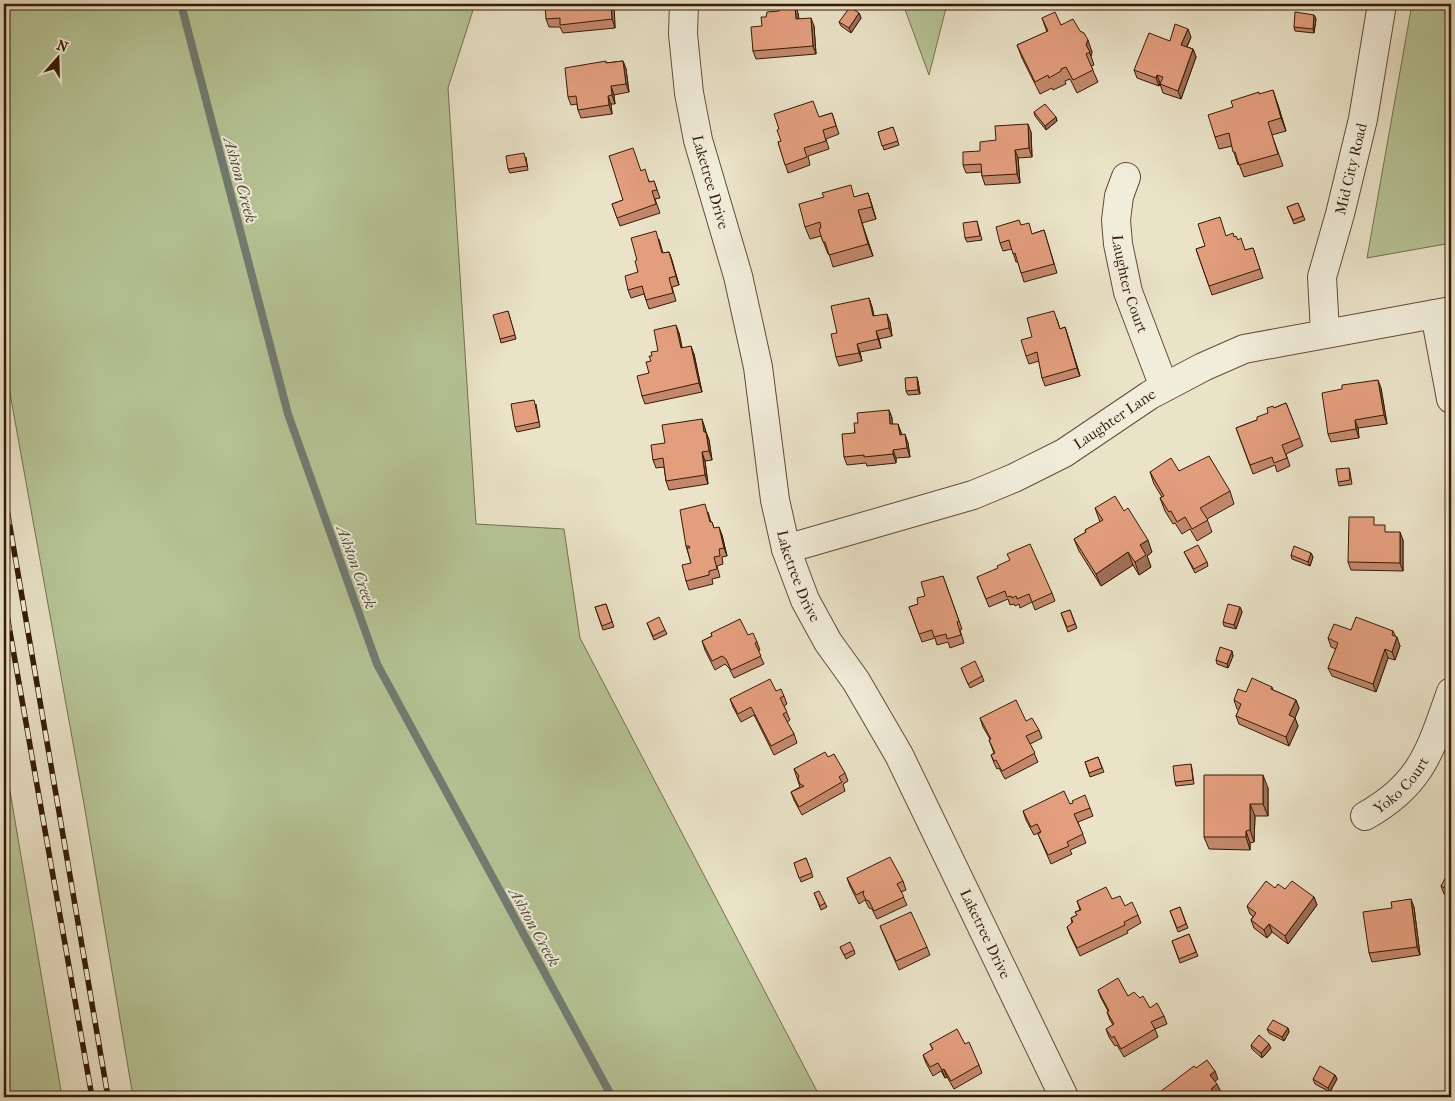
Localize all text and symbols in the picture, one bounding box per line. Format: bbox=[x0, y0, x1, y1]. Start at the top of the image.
north arrow bbox=[32, 32, 82, 82]
text: N bbox=[54, 36, 71, 56]
street label: Mid City Road bbox=[1331, 120, 1371, 217]
water label: Ashton Creek bbox=[219, 133, 261, 225]
street label: Laketree Drive bbox=[688, 134, 733, 232]
street label: Laughter Court bbox=[1108, 234, 1152, 336]
street label: Laughter Lane bbox=[1070, 384, 1159, 453]
water label: Ashton Creek bbox=[332, 521, 380, 612]
street label: Laketree Drive bbox=[773, 528, 825, 626]
street label: Yoko Court bbox=[1369, 753, 1433, 818]
water label: Ashton Creek bbox=[504, 883, 564, 970]
street label: Laketree Drive bbox=[956, 886, 1015, 982]

